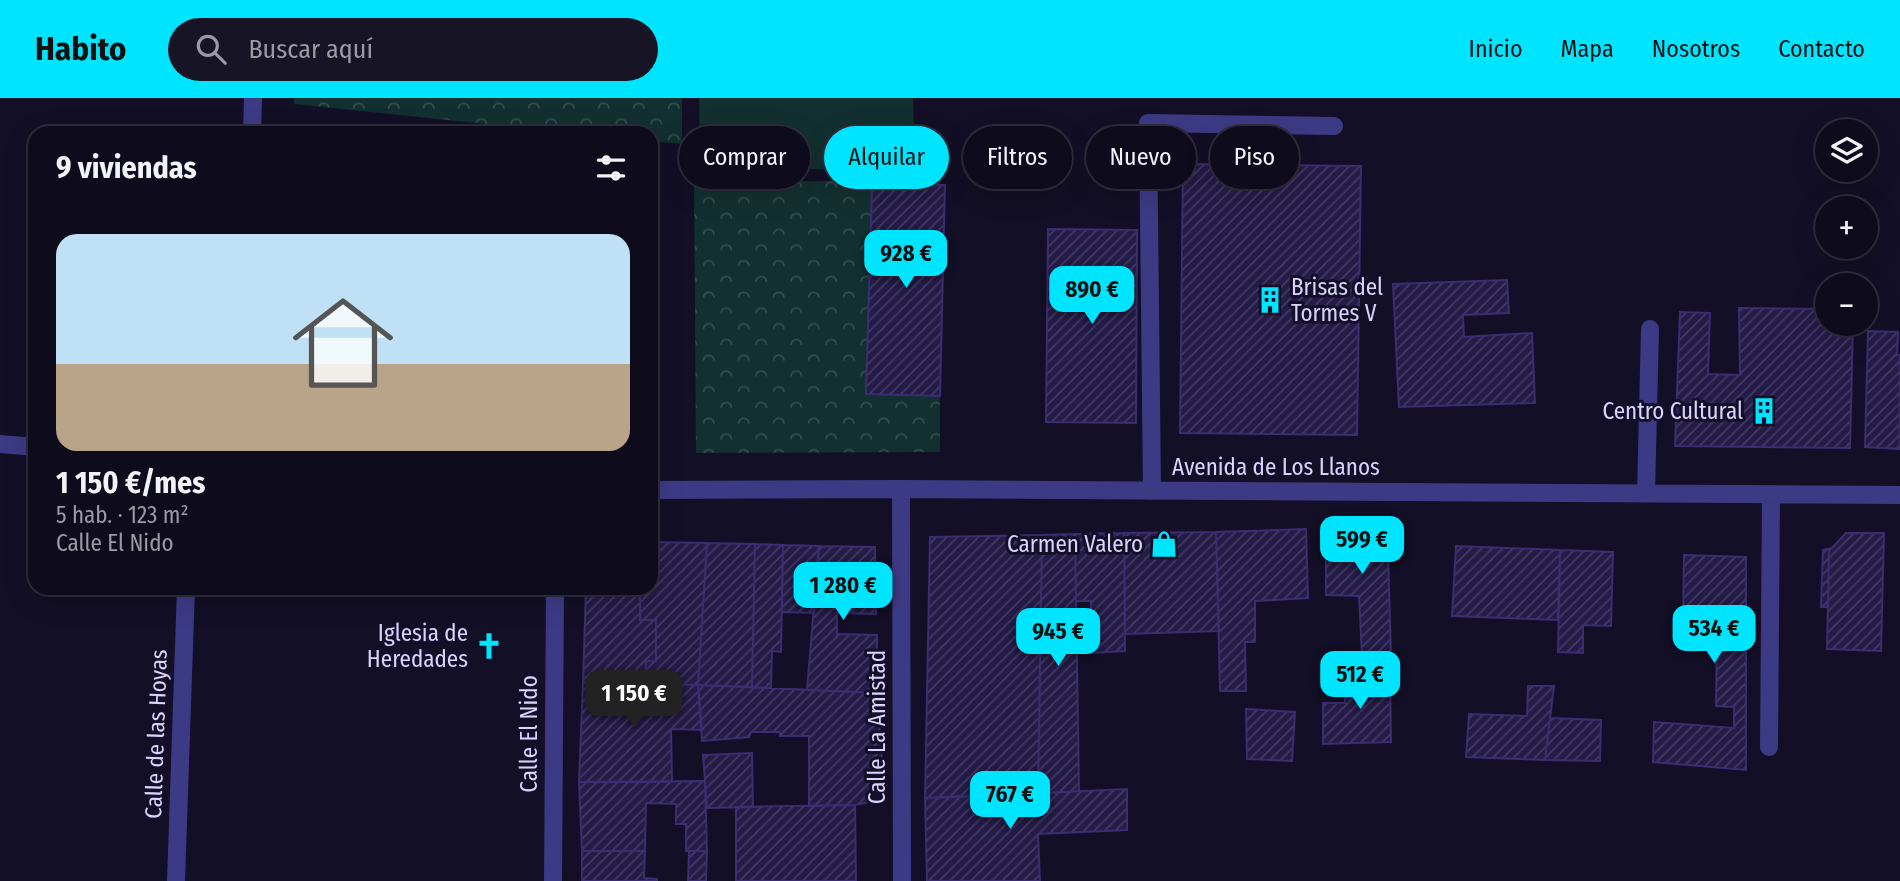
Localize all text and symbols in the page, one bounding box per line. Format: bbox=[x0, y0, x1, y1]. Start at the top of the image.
search box bbox=[168, 18, 658, 81]
text: Habito bbox=[35, 29, 126, 69]
icon: search bbox=[192, 30, 230, 68]
text: Buscar aquí bbox=[248, 34, 373, 65]
text: Inicio bbox=[1469, 35, 1523, 63]
text: Mapa bbox=[1561, 35, 1614, 63]
text: Nosotros bbox=[1652, 35, 1740, 63]
text: Contacto bbox=[1778, 35, 1865, 63]
map controls bbox=[1815, 119, 1878, 336]
button: layers bbox=[1815, 119, 1878, 182]
chip: Comprar bbox=[679, 126, 810, 189]
chip: Alquilar bbox=[824, 126, 949, 189]
chip: Filtros bbox=[963, 126, 1072, 189]
chip: Nuevo bbox=[1086, 126, 1196, 189]
chip: Piso bbox=[1210, 126, 1299, 189]
icon: filters bbox=[592, 149, 630, 187]
text: 9 viviendas bbox=[56, 150, 197, 186]
button: + bbox=[1815, 196, 1878, 259]
pin: 928 € bbox=[857, 230, 955, 290]
text: 928 € bbox=[880, 239, 932, 267]
pin: 890 € bbox=[1043, 266, 1141, 326]
place label: Brisas del Tormes V bbox=[1291, 273, 1383, 327]
button: − bbox=[1815, 273, 1878, 336]
text: 890 € bbox=[1065, 275, 1119, 303]
icon: home bbox=[280, 280, 406, 406]
building icon: Brisas del Tormes V bbox=[1255, 285, 1285, 315]
building icon: Centro Cultural bbox=[1749, 396, 1779, 426]
place label: Centro Cultural bbox=[1603, 397, 1743, 425]
street label: Avenida de Los Llanos bbox=[1172, 453, 1380, 481]
text: 1 150 €/mes bbox=[56, 465, 205, 501]
text: 5 hab. · 123 m² bbox=[56, 501, 189, 529]
pin: 599 € bbox=[1313, 517, 1411, 576]
text: 599 € bbox=[1336, 525, 1388, 553]
text: Calle El Nido bbox=[56, 529, 174, 557]
shop icon: Carmen Valero bbox=[1149, 529, 1179, 559]
place label: Carmen Valero bbox=[1007, 530, 1143, 558]
pin: 1 280 € bbox=[778, 562, 908, 622]
text: 1 280 € bbox=[810, 571, 876, 599]
pin: 534 € bbox=[1665, 606, 1763, 665]
pin: 945 € bbox=[1009, 608, 1107, 668]
text: 534 € bbox=[1689, 614, 1739, 642]
text: 945 € bbox=[1032, 617, 1084, 645]
place label: Iglesia de Heredades bbox=[367, 619, 468, 673]
church icon: Iglesia de Heredades bbox=[474, 631, 504, 661]
street label: Calle de las Hoyas bbox=[139, 649, 173, 819]
street label: Calle La Amistad bbox=[863, 650, 891, 804]
pin: 512 € bbox=[1311, 652, 1409, 711]
text: 512 € bbox=[1336, 660, 1384, 688]
pin: 1 150 € bbox=[569, 670, 699, 730]
street label: Calle El Nido bbox=[515, 675, 543, 793]
text: 1 150 € bbox=[601, 679, 667, 707]
pin: 767 € bbox=[961, 772, 1059, 831]
text: 767 € bbox=[986, 780, 1034, 808]

